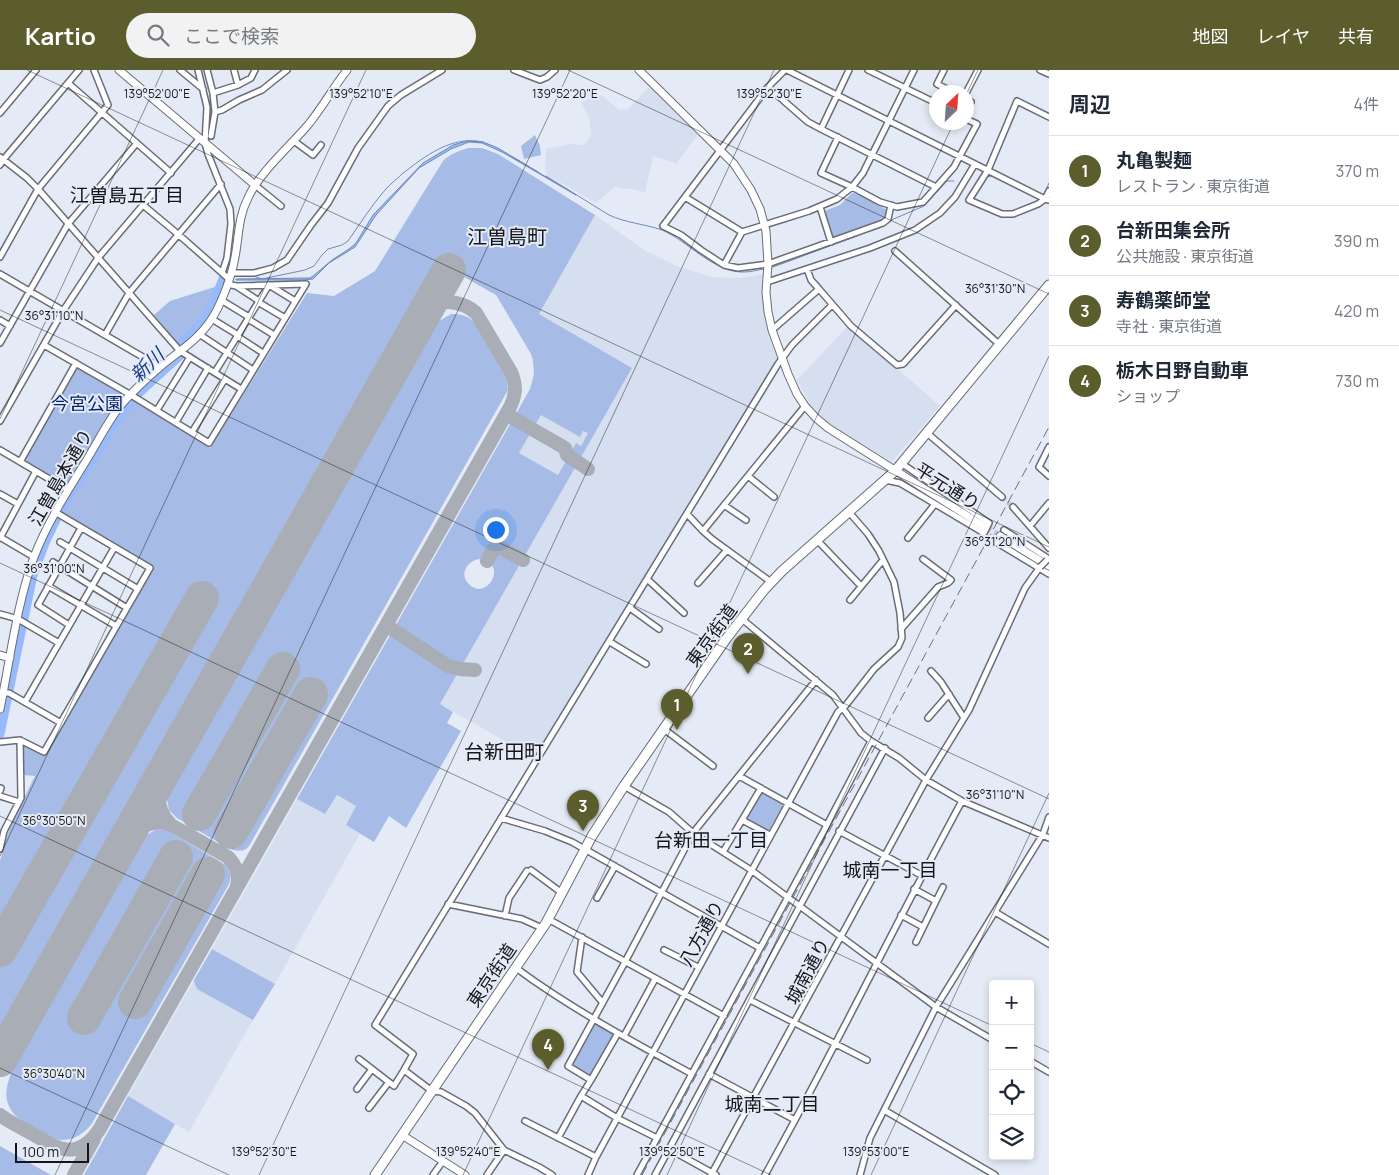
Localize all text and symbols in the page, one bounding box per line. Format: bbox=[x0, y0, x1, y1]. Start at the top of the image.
search box bbox=[126, 13, 476, 58]
text: Kartio bbox=[25, 19, 96, 52]
icon: search bbox=[144, 21, 172, 49]
text: ここで検索 bbox=[184, 23, 279, 49]
text: 地図 bbox=[1193, 24, 1229, 48]
text: レイヤ bbox=[1257, 24, 1310, 48]
text: 共有 bbox=[1338, 24, 1374, 48]
text: 139°52'00"E bbox=[124, 85, 190, 102]
text: 139°52'10"E bbox=[329, 85, 393, 102]
text: 139°52'20"E bbox=[532, 85, 598, 102]
text: 139°52'30"E bbox=[736, 85, 802, 102]
north arrow bbox=[929, 85, 974, 130]
text: 周辺 bbox=[1069, 90, 1111, 118]
text: 4件 bbox=[1354, 93, 1379, 115]
text: 丸亀製麺 bbox=[1116, 147, 1192, 173]
text: 1 bbox=[1081, 160, 1089, 182]
text: 370 m bbox=[1336, 160, 1379, 182]
text: レストラン · 東京街道 bbox=[1116, 175, 1270, 197]
district label: 江曽島五丁目 bbox=[70, 182, 184, 208]
text: 台新田集会所 bbox=[1116, 217, 1230, 243]
district label: 江曽島町 bbox=[467, 223, 547, 250]
text: 2 bbox=[1080, 230, 1090, 252]
text: 390 m bbox=[1334, 230, 1379, 252]
text: 公共施設 · 東京街道 bbox=[1116, 245, 1254, 267]
text: 36°31'30"N bbox=[965, 280, 1025, 297]
text: 寿鶴薬師堂 bbox=[1116, 287, 1211, 313]
text: 3 bbox=[1080, 300, 1090, 322]
text: 420 m bbox=[1334, 300, 1379, 322]
text: 36°31'10"N bbox=[25, 307, 83, 324]
text: 寺社 · 東京街道 bbox=[1116, 315, 1222, 337]
water label: 新川 bbox=[124, 341, 171, 388]
text: 栃木日野自動車 bbox=[1116, 357, 1249, 383]
text: 4 bbox=[1080, 370, 1090, 392]
text: 730 m bbox=[1336, 370, 1379, 392]
text: ショップ bbox=[1116, 385, 1180, 407]
park label: 今宮公園 bbox=[51, 391, 123, 415]
street label: 江曽島本通り bbox=[23, 424, 97, 530]
street label: 平元通り bbox=[911, 457, 985, 515]
your location bbox=[483, 517, 509, 543]
text: 36°31'20"N bbox=[965, 533, 1025, 550]
text: 36°31'00"N bbox=[24, 560, 84, 577]
street label: 東京街道 bbox=[680, 599, 742, 671]
pin: 2 bbox=[732, 633, 764, 674]
pin: 1 bbox=[661, 689, 693, 730]
district label: 台新田町 bbox=[464, 738, 544, 765]
text: 36°31'10"N bbox=[966, 786, 1024, 803]
pin: 3 bbox=[567, 790, 599, 831]
text: 36°30'50"N bbox=[22, 812, 86, 829]
district label: 台新田一丁目 bbox=[654, 827, 768, 853]
district label: 城南一丁目 bbox=[842, 857, 938, 883]
street label: 八方通り bbox=[673, 896, 729, 970]
street label: 城南通り bbox=[780, 934, 834, 1008]
street label: 東京街道 bbox=[461, 938, 521, 1012]
map controls bbox=[989, 980, 1034, 1160]
button: + bbox=[989, 980, 1034, 1025]
button: − bbox=[989, 1025, 1034, 1070]
pin: 4 bbox=[532, 1029, 564, 1070]
text: 36°30'40"N bbox=[23, 1065, 85, 1082]
button: locate bbox=[989, 1070, 1034, 1115]
district label: 城南二丁目 bbox=[724, 1091, 820, 1117]
button: layers bbox=[989, 1115, 1034, 1160]
scale bar bbox=[15, 1140, 89, 1163]
text: 100 m bbox=[22, 1142, 59, 1161]
text: 139°52'30"E bbox=[231, 1143, 297, 1160]
text: 139°52'40"E bbox=[436, 1143, 500, 1160]
text: 139°52'50"E bbox=[639, 1143, 705, 1160]
text: 139°53'00"E bbox=[843, 1143, 909, 1160]

